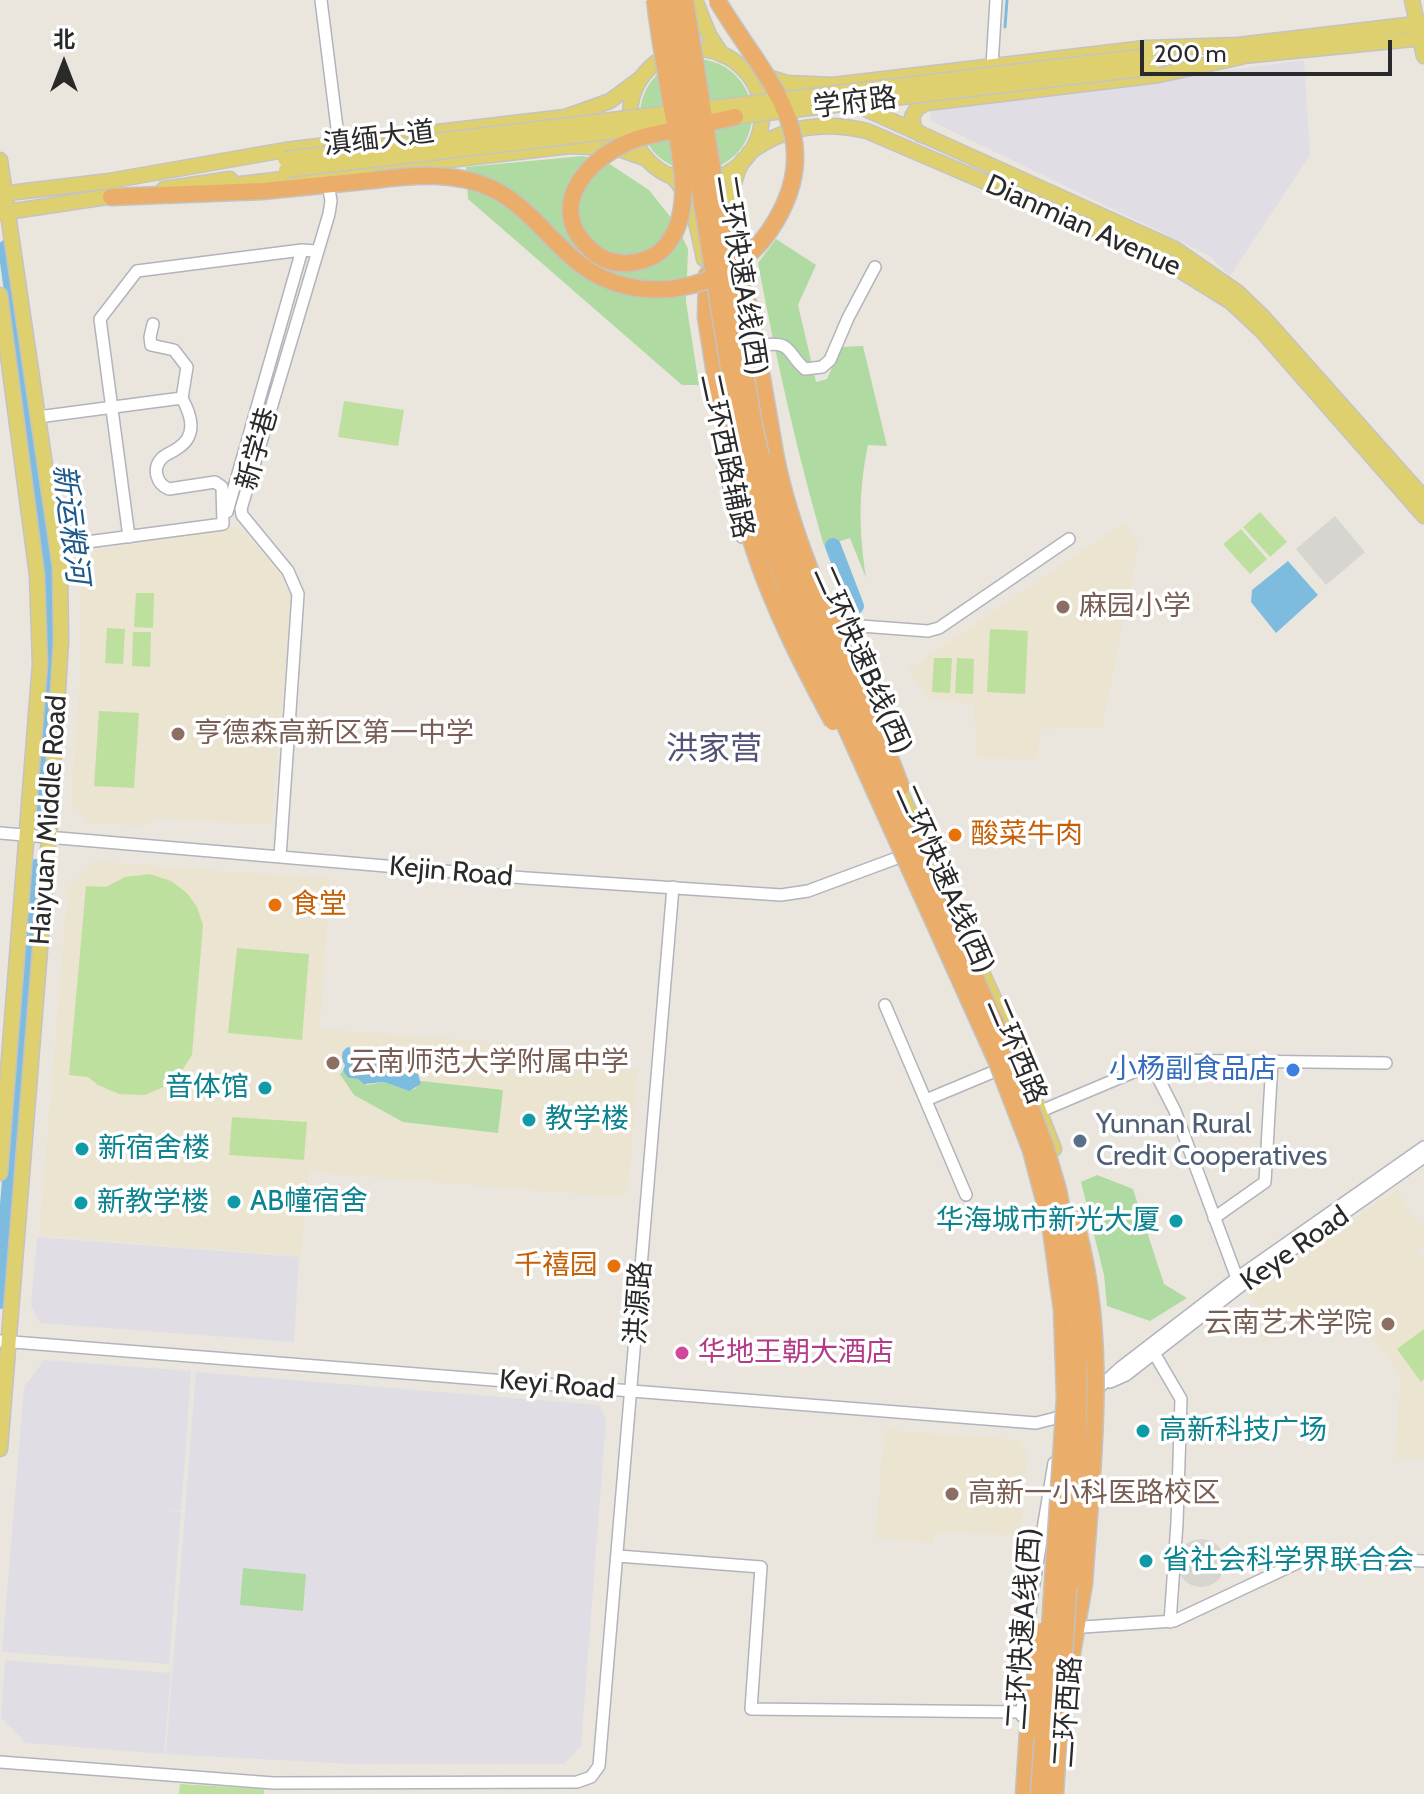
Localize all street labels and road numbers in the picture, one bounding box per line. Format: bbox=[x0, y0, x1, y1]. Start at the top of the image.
street label: 学府路 bbox=[811, 81, 899, 125]
street label: 滇缅大道 bbox=[321, 116, 437, 162]
street label: Dianmian Avenue bbox=[980, 168, 1186, 284]
street label: 二环快速A线(西) bbox=[709, 172, 773, 378]
street label: 二环西路辅路 bbox=[692, 370, 760, 542]
street label: 新学巷 bbox=[230, 404, 286, 494]
street label: 二环快速B线(西) bbox=[806, 561, 918, 759]
street label: Haiyuan Middle Road bbox=[24, 694, 74, 946]
street label: 二环快速A线(西) bbox=[887, 780, 1001, 978]
street label: Kejin Road bbox=[388, 850, 514, 894]
street label: 二环西路 bbox=[979, 993, 1053, 1109]
street label: Keye Road bbox=[1234, 1200, 1356, 1298]
street label: 洪源路 bbox=[619, 1260, 659, 1346]
street label: Keyi Road bbox=[498, 1363, 616, 1407]
street label: 二环快速A线(西) bbox=[1000, 1527, 1048, 1731]
street label: 二环西路 bbox=[1047, 1655, 1089, 1769]

